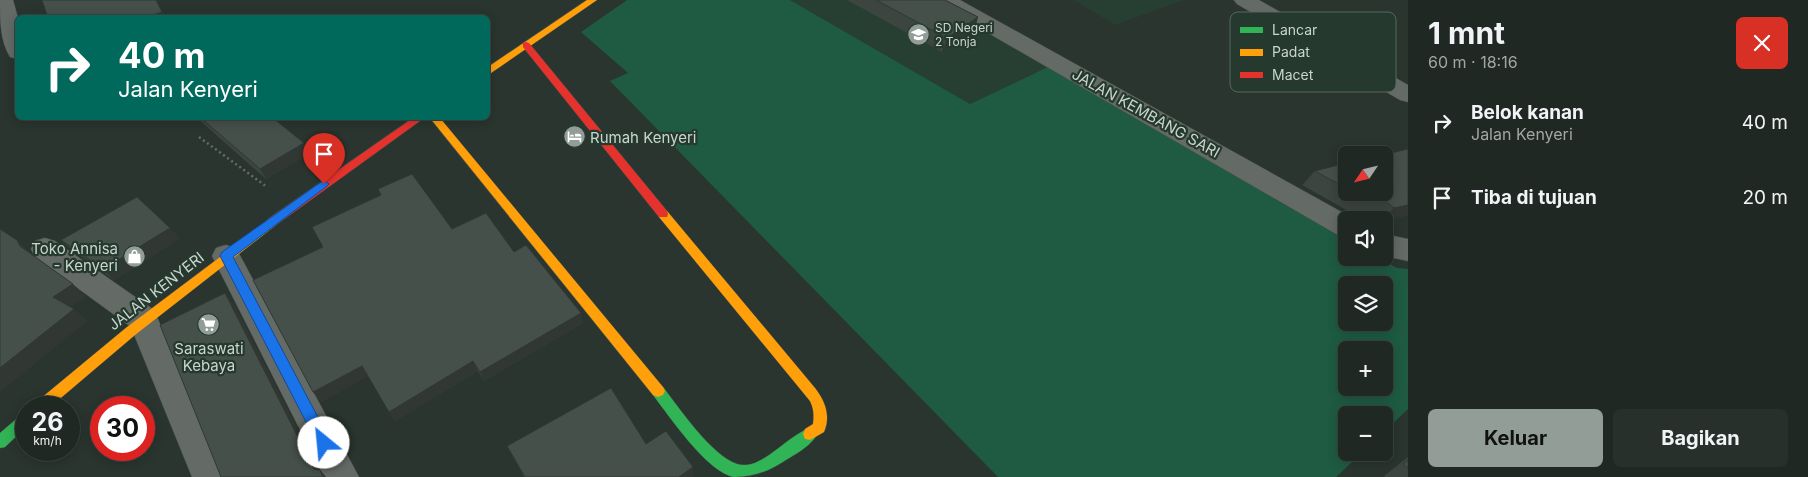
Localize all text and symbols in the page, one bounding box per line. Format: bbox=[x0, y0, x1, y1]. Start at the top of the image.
legend bbox=[1230, 12, 1396, 92]
text: 1 mnt bbox=[1428, 15, 1505, 51]
button: close bbox=[1736, 17, 1788, 69]
place label: SD Negeri 2 Tonja bbox=[935, 20, 993, 49]
text: Lancar bbox=[1272, 21, 1317, 38]
school or university icon: SD Negeri 2 Tonja bbox=[907, 22, 931, 46]
text: 40 m bbox=[118, 34, 206, 76]
icon: right bbox=[35, 35, 100, 100]
text: Padat bbox=[1272, 43, 1310, 60]
text: 60 m · 18:16 bbox=[1428, 52, 1518, 72]
street label: JALAN KEMBANG SARI bbox=[1069, 64, 1223, 162]
text: Macet bbox=[1272, 66, 1314, 83]
text: Jalan Kenyeri bbox=[118, 76, 258, 102]
text: Belok kanan bbox=[1471, 101, 1584, 124]
icon: right bbox=[1428, 109, 1456, 137]
text: 40 m bbox=[1742, 111, 1788, 134]
text: Jalan Kenyeri bbox=[1471, 124, 1573, 144]
hotel icon: Rumah Kenyeri bbox=[562, 125, 586, 149]
place label: Rumah Kenyeri bbox=[590, 128, 696, 147]
pin bbox=[303, 133, 345, 184]
icon: arrive bbox=[310, 140, 338, 168]
north arrow bbox=[1338, 146, 1392, 201]
map controls bbox=[1338, 146, 1393, 461]
icon: arrive bbox=[1428, 184, 1456, 212]
text: Tiba di tujuan bbox=[1471, 186, 1597, 209]
text: 20 m bbox=[1742, 186, 1788, 209]
button: sound bbox=[1338, 211, 1393, 266]
place label: Toko Annisa - Kenyeri bbox=[31, 239, 118, 275]
shop icon: Toko Annisa - Kenyeri bbox=[122, 245, 146, 269]
street label: JALAN KENYERI bbox=[104, 248, 208, 334]
button: layers bbox=[1338, 276, 1393, 331]
supermarket icon: Saraswati Kebaya bbox=[197, 313, 221, 337]
place label: Saraswati Kebaya bbox=[174, 339, 244, 375]
button: + bbox=[1338, 341, 1393, 396]
speed limit sign: 30 bbox=[90, 396, 155, 461]
button: − bbox=[1338, 406, 1393, 461]
text: 26 bbox=[32, 407, 63, 437]
button: Keluar bbox=[1428, 409, 1603, 467]
button: Bagikan bbox=[1613, 409, 1788, 467]
position arrow bbox=[297, 416, 349, 468]
text: km/h bbox=[33, 433, 62, 448]

